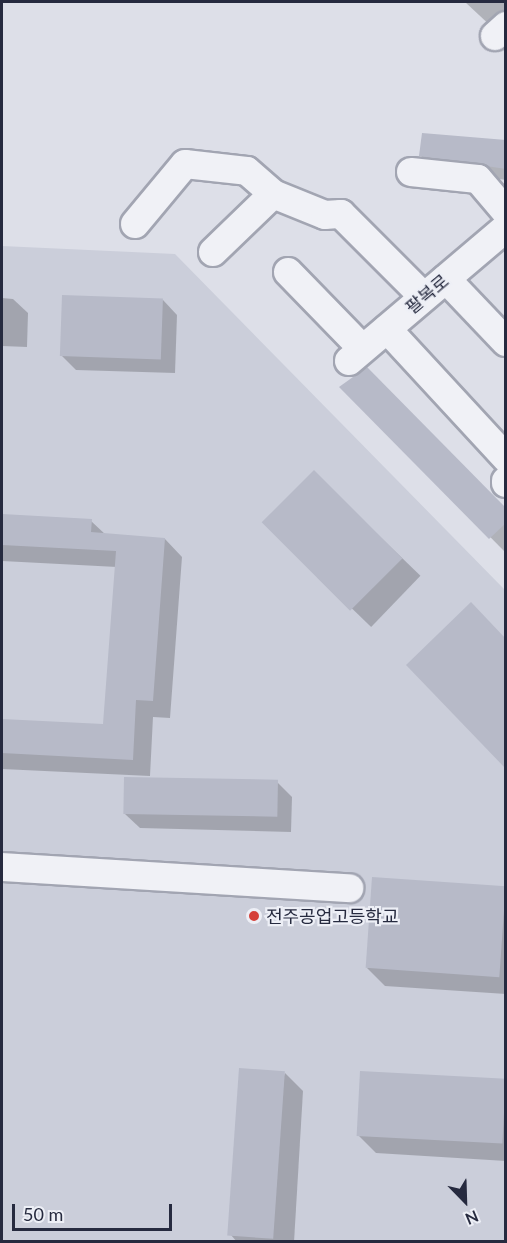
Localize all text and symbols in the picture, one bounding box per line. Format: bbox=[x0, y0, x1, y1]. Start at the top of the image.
street label: 팔복로 bbox=[401, 270, 453, 318]
place label: 전주공업고등학교 bbox=[266, 905, 398, 927]
marker: 전주공업고등학교 bbox=[247, 909, 261, 923]
north arrow bbox=[435, 1171, 495, 1231]
scale bar bbox=[15, 1192, 176, 1230]
text: 50 m bbox=[23, 1203, 63, 1225]
text: N bbox=[463, 1207, 482, 1229]

